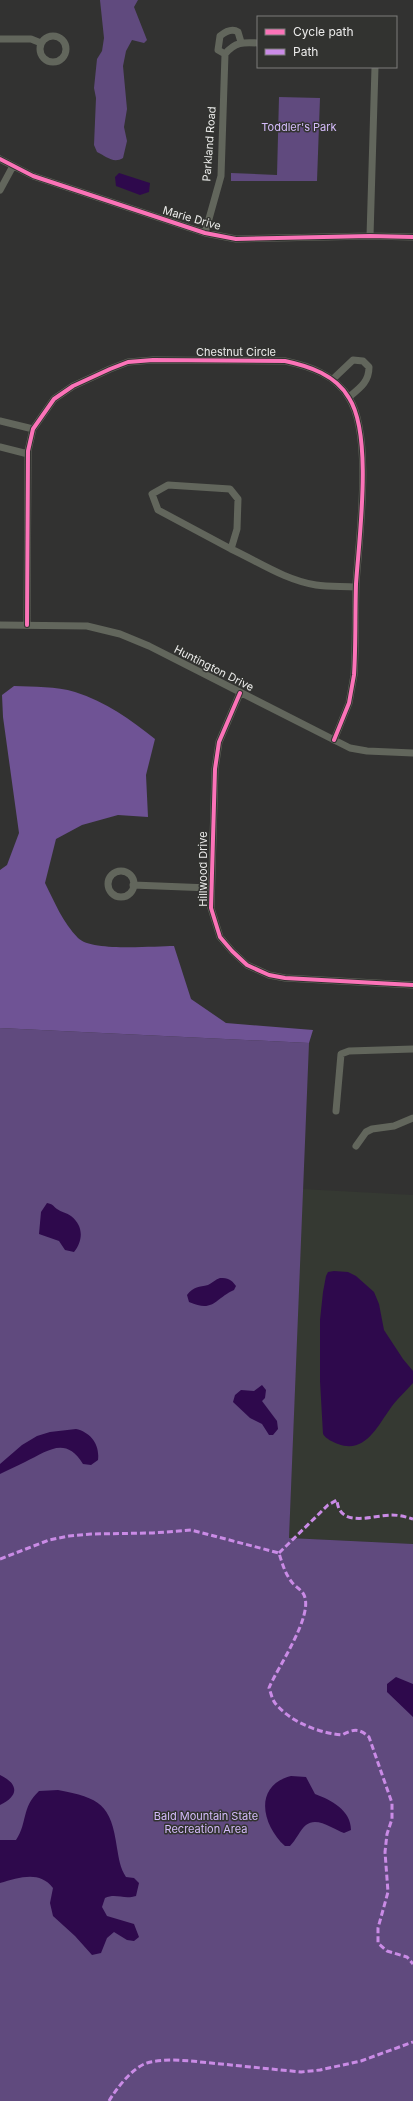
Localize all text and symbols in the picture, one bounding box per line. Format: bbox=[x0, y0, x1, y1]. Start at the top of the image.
legend bbox=[257, 16, 397, 68]
text: Cycle path bbox=[293, 24, 354, 39]
text: Path bbox=[293, 44, 318, 59]
street label: Parkland Road bbox=[199, 106, 219, 182]
park label: Toddler's Park bbox=[261, 120, 337, 134]
street label: Marie Drive bbox=[161, 203, 223, 233]
street label: Chestnut Circle bbox=[196, 345, 276, 359]
street label: Huntington Drive bbox=[172, 642, 256, 694]
street label: Hillwood Drive bbox=[196, 831, 210, 907]
park label: Bald Mountain State Recreation Area bbox=[154, 1809, 258, 1836]

